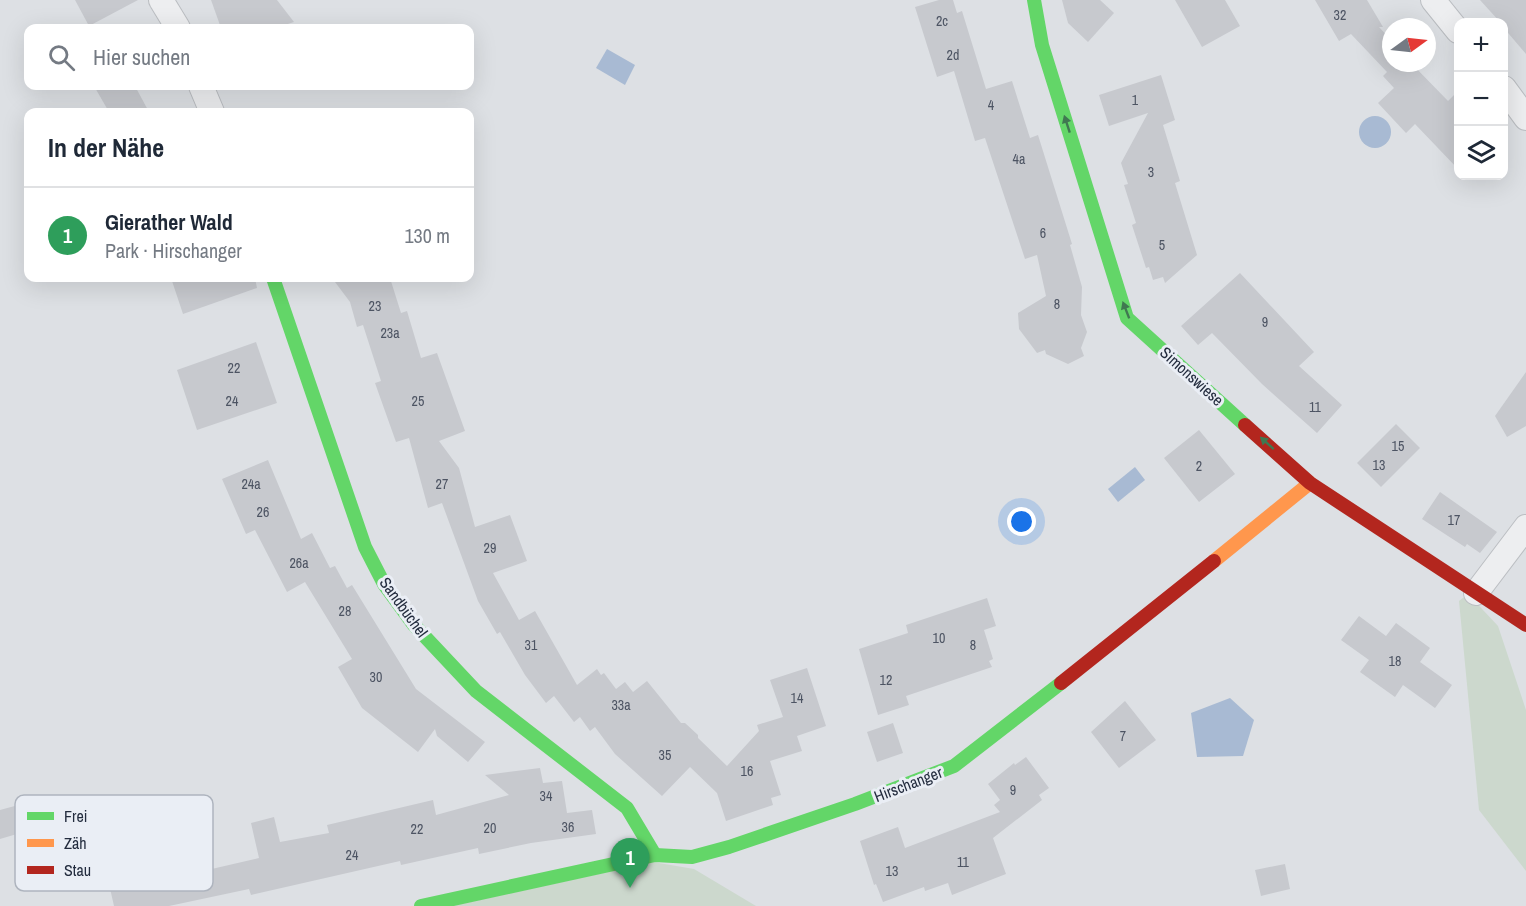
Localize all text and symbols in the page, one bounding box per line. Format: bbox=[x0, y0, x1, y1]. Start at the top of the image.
house number: 32 bbox=[1334, 6, 1346, 24]
house number: 2c bbox=[936, 12, 948, 30]
north arrow bbox=[1382, 18, 1436, 72]
map controls bbox=[1454, 18, 1508, 180]
button: + bbox=[1454, 18, 1508, 72]
search box bbox=[24, 24, 474, 90]
icon: search bbox=[45, 41, 78, 74]
text: Hier suchen bbox=[93, 42, 190, 72]
house number: 2d bbox=[947, 46, 959, 64]
button: − bbox=[1454, 72, 1508, 126]
house number: 1 bbox=[1132, 91, 1139, 109]
house number: 4 bbox=[988, 96, 995, 114]
one-way arrow bbox=[1062, 115, 1071, 133]
button: layers bbox=[1454, 126, 1508, 180]
text: In der Nähe bbox=[48, 130, 164, 165]
house number: 4a bbox=[1013, 150, 1026, 168]
house number: 3 bbox=[1148, 163, 1154, 181]
text: Gierather Wald bbox=[105, 207, 233, 237]
text: 1 bbox=[63, 222, 72, 249]
text: 130 m bbox=[404, 222, 450, 249]
house number: 6 bbox=[1040, 224, 1046, 242]
house number: 5 bbox=[1159, 236, 1165, 254]
text: Park · Hirschanger bbox=[105, 237, 242, 264]
house number: 8 bbox=[1054, 295, 1060, 313]
house number: 23 bbox=[369, 297, 381, 315]
one-way arrow bbox=[1121, 301, 1131, 319]
house number: 9 bbox=[1262, 313, 1268, 331]
house number: 23a bbox=[380, 324, 400, 342]
street label: Simonswiese bbox=[1155, 341, 1229, 411]
house number: 22 bbox=[228, 359, 240, 377]
house number: 24 bbox=[226, 392, 239, 410]
house number: 25 bbox=[412, 392, 424, 410]
house number: 11 bbox=[1309, 398, 1322, 416]
one-way arrow bbox=[1260, 437, 1275, 450]
house number: 15 bbox=[1392, 437, 1404, 455]
house number: 13 bbox=[1373, 456, 1385, 474]
house number: 2 bbox=[1196, 457, 1202, 475]
house number: 24a bbox=[241, 475, 261, 493]
house number: 27 bbox=[436, 475, 448, 493]
house number: 26 bbox=[257, 503, 269, 521]
your location bbox=[1007, 507, 1036, 536]
house number: 17 bbox=[1448, 511, 1460, 529]
house number: 29 bbox=[484, 539, 496, 557]
house number: 26a bbox=[289, 554, 309, 572]
street label: Sandbüchel bbox=[375, 573, 433, 642]
house number: 28 bbox=[339, 602, 351, 620]
house number: 10 bbox=[933, 629, 945, 647]
house number: 31 bbox=[525, 636, 538, 654]
house number: 8 bbox=[970, 636, 976, 654]
house number: 18 bbox=[1389, 652, 1401, 670]
house number: 30 bbox=[370, 668, 382, 686]
house number: 12 bbox=[880, 671, 892, 689]
house number: 14 bbox=[791, 689, 804, 707]
house number: 33a bbox=[611, 696, 631, 714]
house number: 7 bbox=[1120, 727, 1126, 745]
house number: 35 bbox=[659, 746, 671, 764]
street label: Hirschanger bbox=[871, 761, 946, 807]
house number: 16 bbox=[741, 762, 753, 780]
house number: 9 bbox=[1010, 781, 1016, 799]
house number: 34 bbox=[540, 787, 553, 805]
legend bbox=[15, 795, 213, 891]
text: Frei bbox=[64, 805, 87, 827]
house number: 36 bbox=[562, 818, 574, 836]
house number: 20 bbox=[484, 819, 496, 837]
house number: 22 bbox=[411, 820, 423, 838]
text: Zäh bbox=[64, 832, 87, 854]
pin: 1 bbox=[610, 838, 650, 888]
house number: 24 bbox=[346, 846, 359, 864]
house number: 11 bbox=[957, 853, 970, 871]
text: Stau bbox=[64, 859, 91, 881]
house number: 13 bbox=[886, 862, 898, 880]

